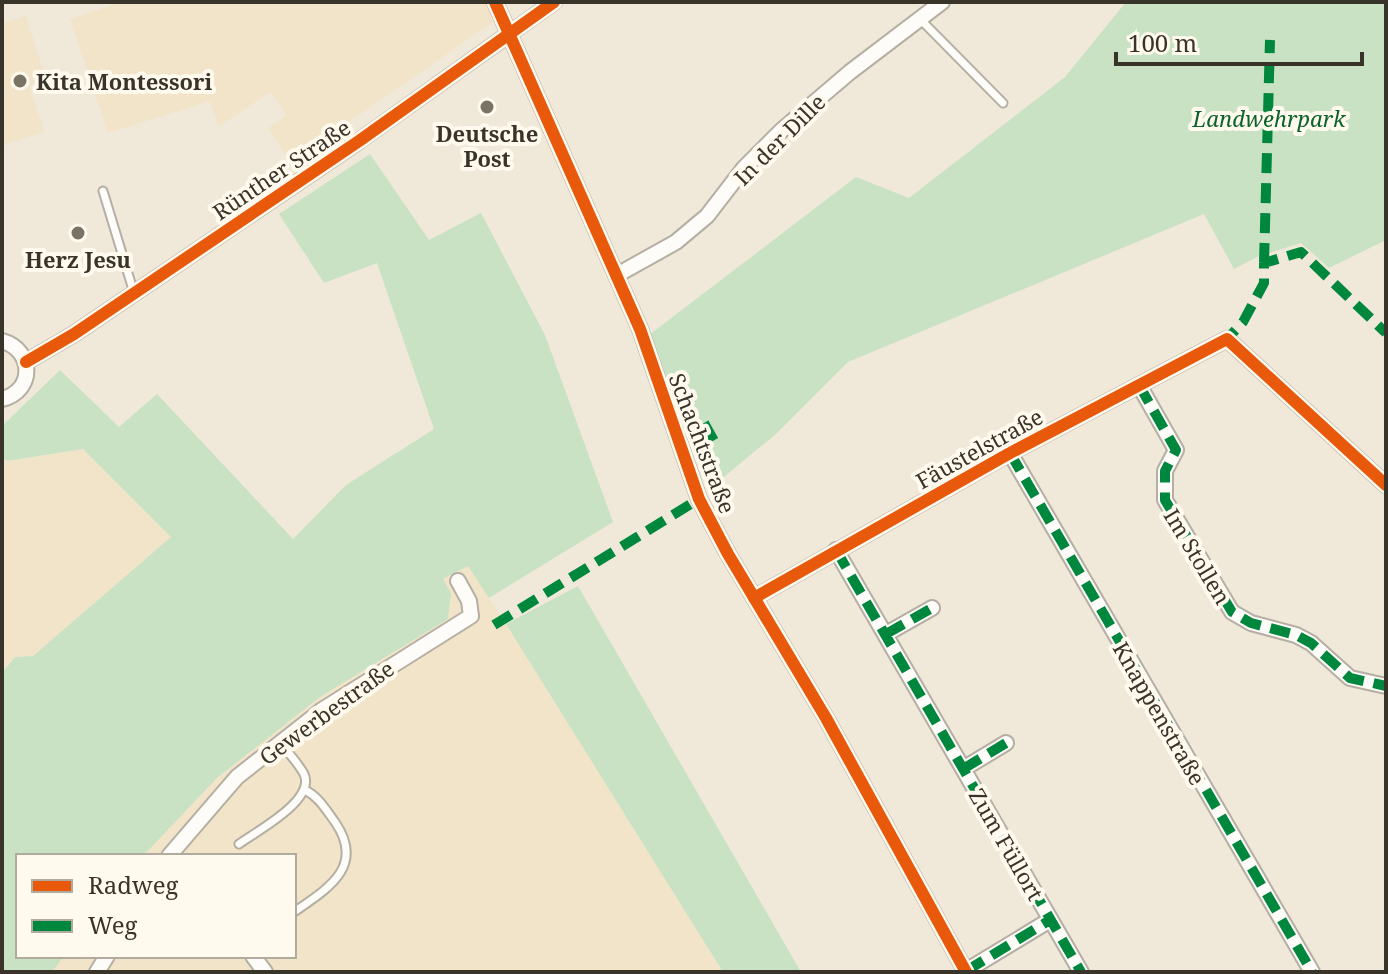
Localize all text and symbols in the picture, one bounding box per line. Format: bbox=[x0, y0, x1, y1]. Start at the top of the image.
scale bar bbox=[1116, 16, 1362, 66]
text: 100 m bbox=[1128, 26, 1197, 59]
place label: Kita Montessori bbox=[36, 66, 213, 96]
marker: Kita Montessori bbox=[11, 72, 29, 90]
street label: In der Dille bbox=[727, 87, 831, 191]
marker: Deutsche Post bbox=[478, 98, 496, 116]
park label: Landwehrpark bbox=[1192, 103, 1347, 133]
street label: Rünther Straße bbox=[206, 112, 356, 226]
place label: Deutsche Post bbox=[436, 118, 538, 173]
marker: Herz Jesu bbox=[69, 224, 87, 242]
place label: Herz Jesu bbox=[25, 244, 131, 274]
street label: Schachtstraße bbox=[663, 369, 743, 517]
street label: Fäustelstraße bbox=[910, 401, 1048, 495]
street label: Im Stollen bbox=[1158, 503, 1238, 609]
street label: Knappenstraße bbox=[1107, 636, 1213, 790]
street label: Gewerbestraße bbox=[253, 653, 399, 771]
street label: Zum Füllort bbox=[963, 782, 1051, 906]
legend bbox=[16, 854, 296, 958]
text: Radweg bbox=[88, 868, 179, 901]
text: Weg bbox=[88, 908, 138, 941]

